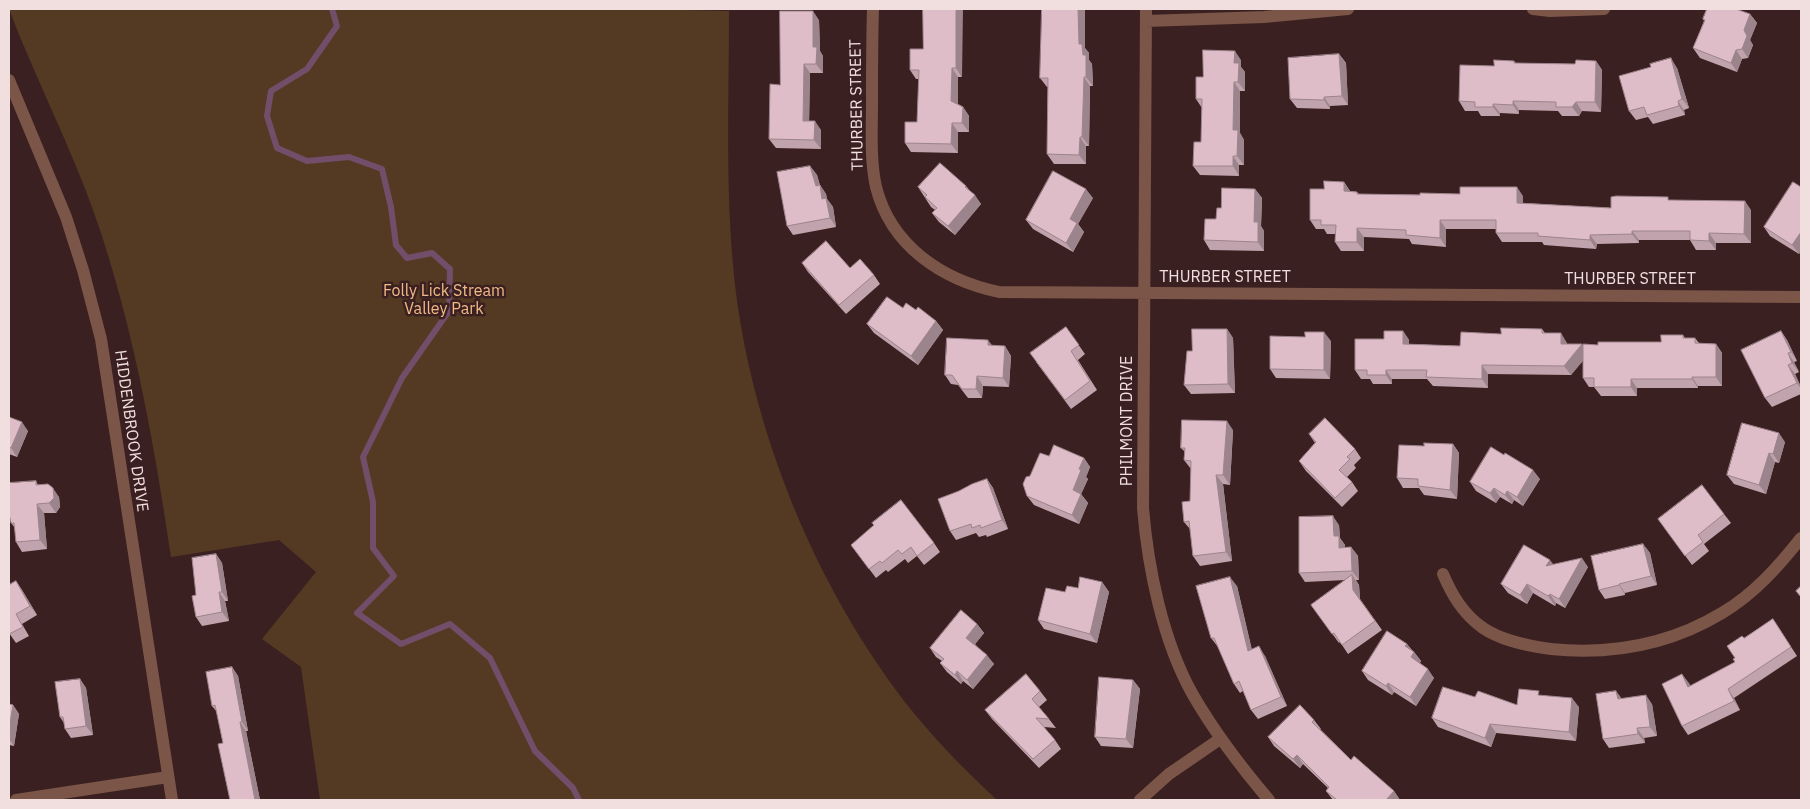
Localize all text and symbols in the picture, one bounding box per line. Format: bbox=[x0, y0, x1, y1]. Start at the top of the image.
street label: THURBER STREET bbox=[846, 39, 868, 171]
street label: THURBER STREET bbox=[1159, 267, 1291, 287]
street label: THURBER STREET bbox=[1564, 269, 1696, 289]
park label: Folly Lick Stream Valley Park bbox=[383, 281, 505, 319]
street label: HIDDENBROOK DRIVE bbox=[110, 349, 152, 513]
street label: PHILMONT DRIVE bbox=[1117, 356, 1137, 486]

